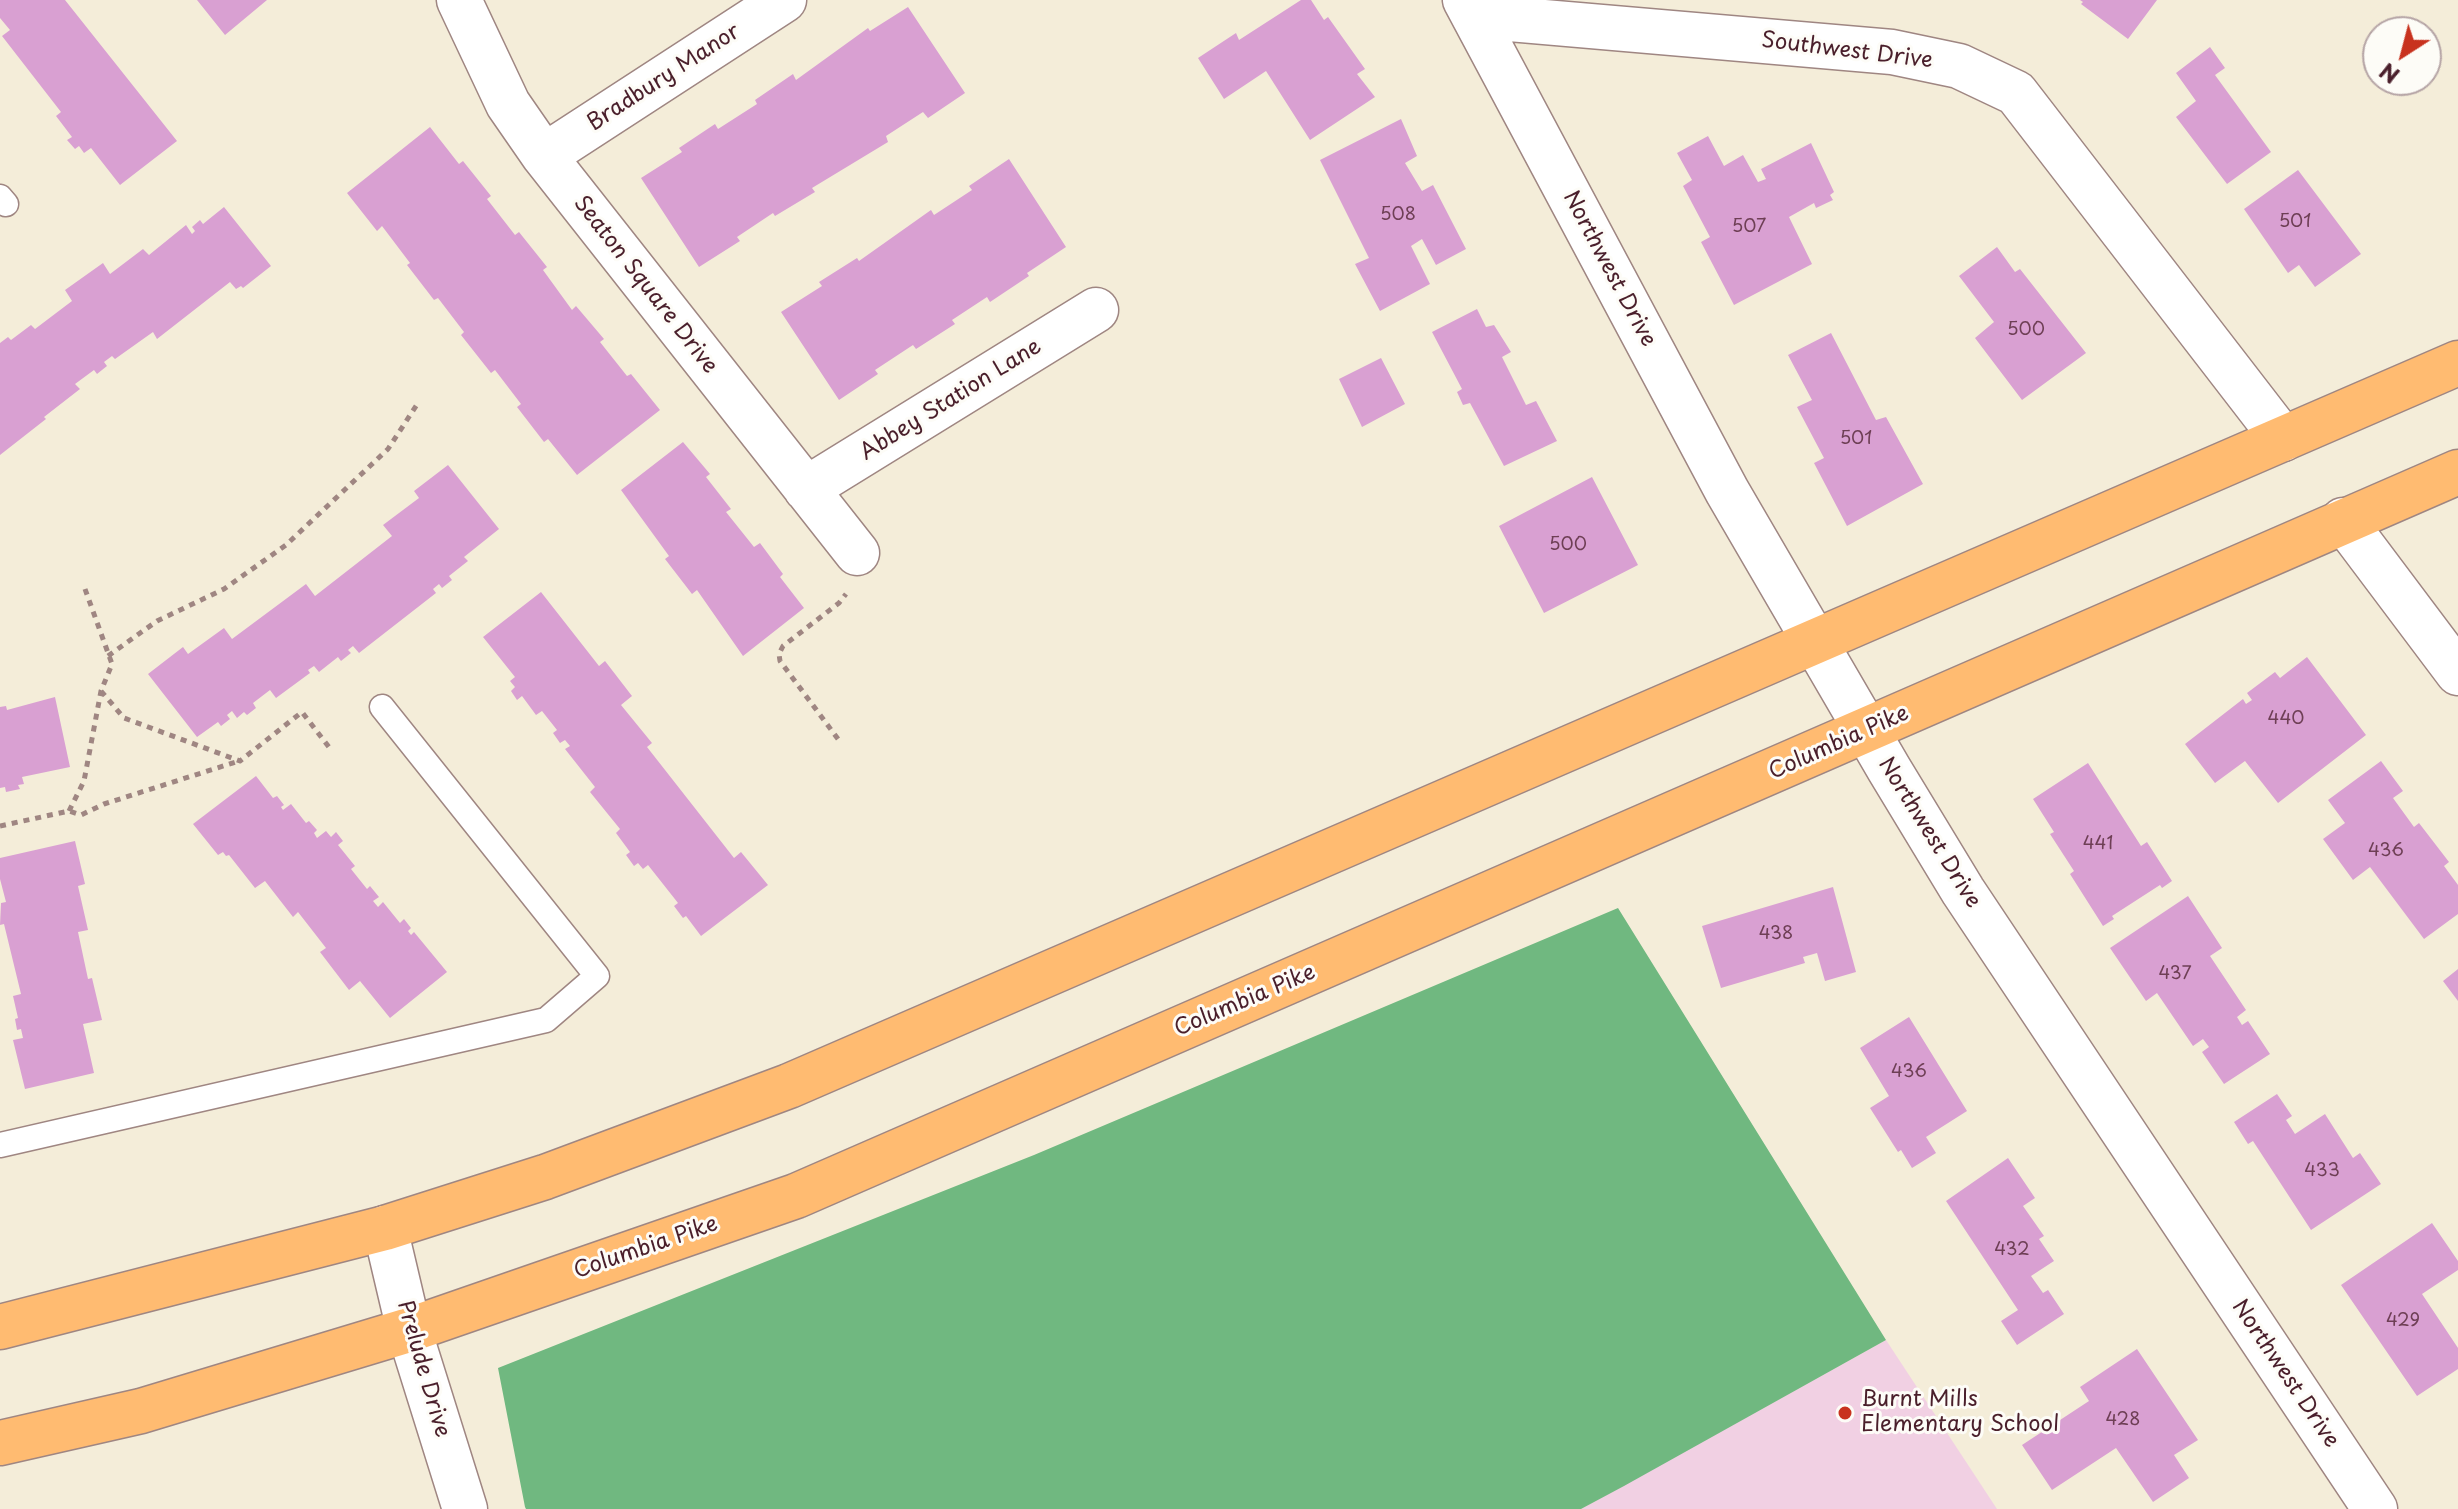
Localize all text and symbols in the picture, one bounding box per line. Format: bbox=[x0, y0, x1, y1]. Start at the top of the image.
north arrow bbox=[2362, 16, 2442, 96]
street label: Bradbury Manor bbox=[583, 19, 745, 137]
street label: Southwest Drive bbox=[1760, 27, 1934, 75]
text: N bbox=[2372, 56, 2406, 93]
street label: Northwest Drive bbox=[1557, 187, 1661, 351]
street label: Seaton Square Drive bbox=[567, 191, 723, 379]
house number: 508 bbox=[1380, 204, 1416, 226]
house number: 501 bbox=[2279, 211, 2311, 233]
house number: 507 bbox=[1732, 216, 1766, 238]
house number: 500 bbox=[2007, 319, 2045, 341]
street label: Abbey Station Lane bbox=[856, 334, 1046, 466]
house number: 501 bbox=[1840, 428, 1872, 450]
house number: 500 bbox=[1549, 534, 1587, 556]
street label: Columbia Pike bbox=[1765, 700, 1913, 786]
house number: 440 bbox=[2268, 708, 2304, 730]
street label: Northwest Drive bbox=[1872, 753, 1986, 913]
house number: 441 bbox=[2083, 833, 2113, 855]
house number: 436 bbox=[2368, 840, 2404, 862]
house number: 438 bbox=[1759, 923, 1793, 945]
street label: Columbia Pike bbox=[1171, 959, 1319, 1043]
house number: 437 bbox=[2158, 963, 2192, 985]
house number: 436 bbox=[1891, 1061, 1927, 1083]
house number: 433 bbox=[2304, 1160, 2340, 1182]
street label: Columbia Pike bbox=[571, 1211, 721, 1285]
house number: 432 bbox=[1994, 1239, 2030, 1261]
street label: Northwest Drive bbox=[2226, 1295, 2344, 1453]
street label: Prelude Drive bbox=[391, 1298, 455, 1440]
house number: 429 bbox=[2386, 1310, 2420, 1332]
place label: Burnt Mills Elementary School bbox=[1861, 1387, 2059, 1438]
marker: Burnt Mills Elementary School bbox=[1836, 1404, 1854, 1422]
house number: 428 bbox=[2105, 1409, 2141, 1431]

